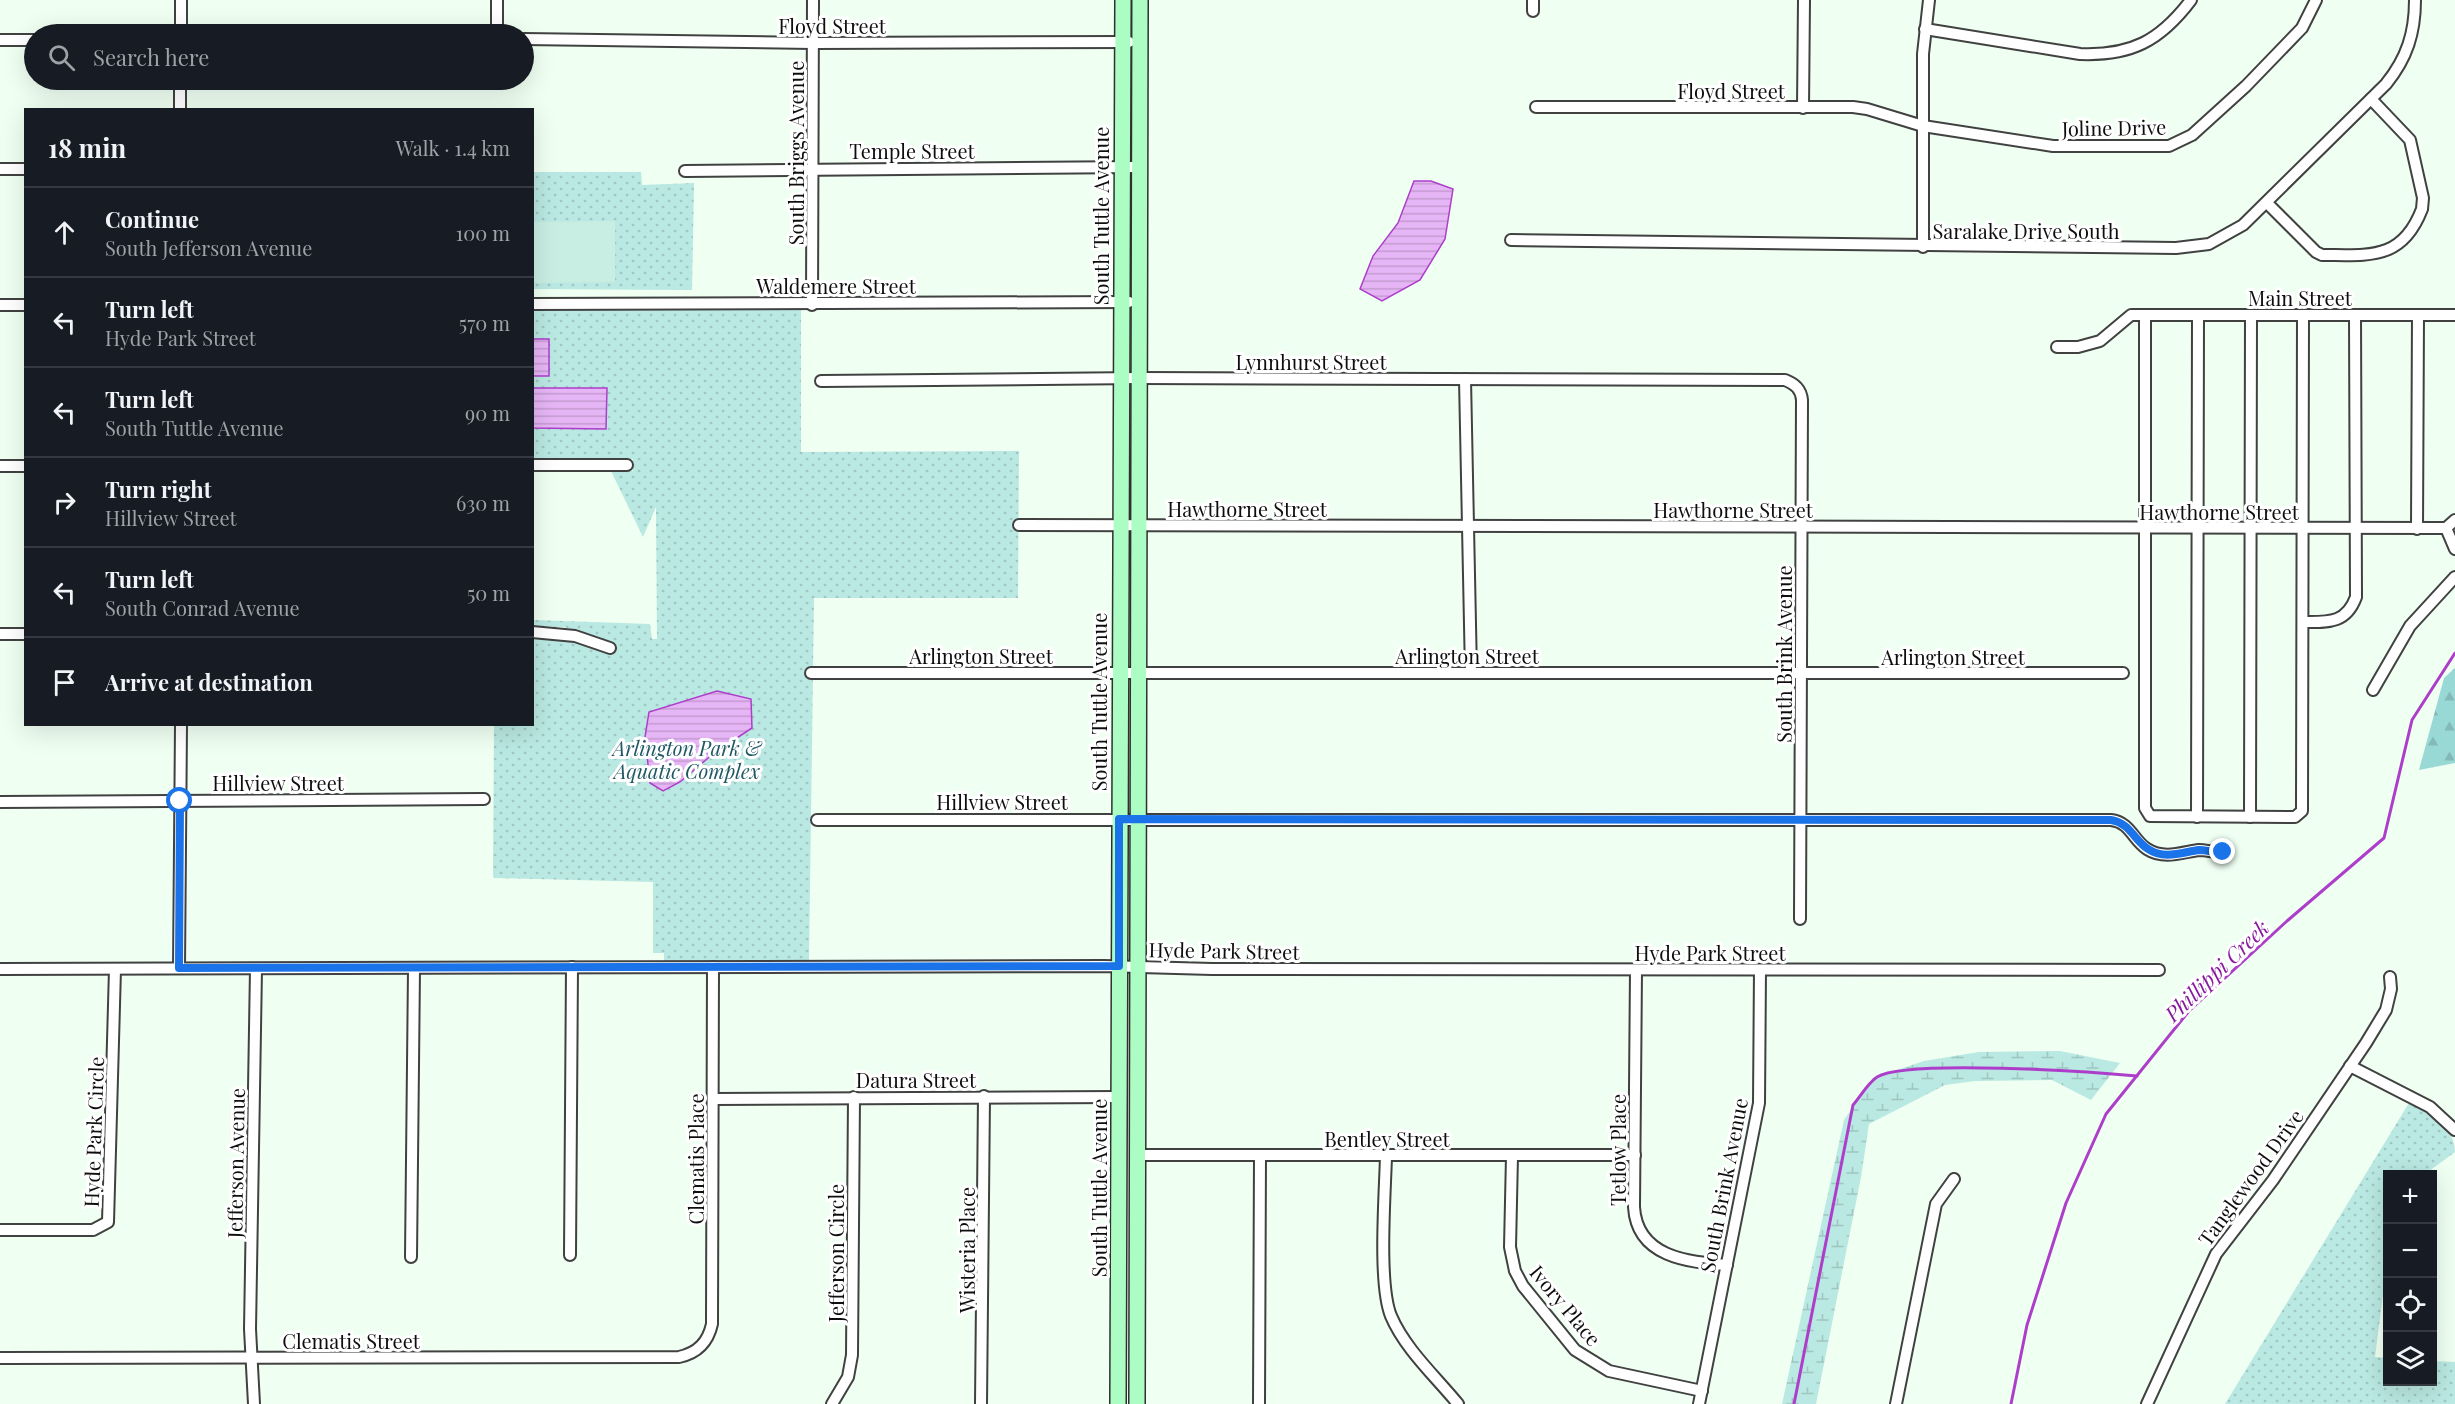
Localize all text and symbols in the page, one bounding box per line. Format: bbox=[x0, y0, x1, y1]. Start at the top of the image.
street label: Floyd Street bbox=[778, 12, 887, 39]
search box bbox=[24, 24, 534, 90]
icon: search bbox=[45, 41, 78, 74]
text: Search here bbox=[93, 42, 209, 72]
street label: South Briggs Avenue bbox=[782, 61, 809, 245]
street label: Floyd Street bbox=[1677, 77, 1786, 104]
street label: Joline Drive bbox=[2061, 113, 2166, 141]
street label: South Tuttle Avenue bbox=[1087, 127, 1114, 305]
text: 18 min bbox=[48, 130, 126, 165]
text: Walk · 1.4 km bbox=[396, 134, 510, 161]
street label: Temple Street bbox=[849, 137, 976, 164]
text: Continue bbox=[105, 204, 199, 234]
icon: ahead bbox=[48, 216, 81, 249]
street label: Saralake Drive South bbox=[1933, 217, 2120, 244]
text: 100 m bbox=[456, 219, 510, 246]
text: South Jefferson Avenue bbox=[105, 234, 312, 261]
street label: Waldemere Street bbox=[755, 272, 917, 299]
street label: Main Street bbox=[2248, 284, 2353, 311]
text: Turn left bbox=[105, 294, 194, 324]
icon: left bbox=[48, 306, 81, 339]
text: 570 m bbox=[459, 309, 510, 336]
text: Hyde Park Street bbox=[105, 324, 256, 351]
street label: Lynnhurst Street bbox=[1235, 348, 1387, 375]
text: Turn left bbox=[105, 384, 194, 414]
icon: left bbox=[48, 396, 81, 429]
text: 90 m bbox=[465, 399, 510, 426]
text: South Tuttle Avenue bbox=[105, 414, 284, 441]
text: Turn right bbox=[105, 474, 211, 504]
icon: right bbox=[48, 486, 81, 519]
text: 630 m bbox=[456, 489, 510, 516]
street label: Hawthorne Street bbox=[1167, 495, 1328, 522]
street label: Hawthorne Street bbox=[1653, 496, 1814, 523]
street label: Hawthorne Street bbox=[2139, 498, 2300, 525]
text: Hillview Street bbox=[105, 504, 237, 531]
text: Turn left bbox=[105, 564, 194, 594]
street label: South Brink Avenue bbox=[1770, 565, 1797, 743]
icon: left bbox=[48, 576, 81, 609]
text: 50 m bbox=[467, 579, 510, 606]
text: South Conrad Avenue bbox=[105, 594, 300, 621]
street label: South Tuttle Avenue bbox=[1085, 613, 1112, 791]
street label: Arlington Street bbox=[908, 642, 1054, 669]
street label: Arlington Street bbox=[1394, 642, 1540, 669]
street label: Arlington Street bbox=[1880, 643, 2026, 670]
icon: arrive bbox=[48, 666, 81, 699]
text: Arrive at destination bbox=[105, 667, 313, 697]
park label: Arlington Park & Aquatic Complex bbox=[611, 734, 763, 784]
street label: Hillview Street bbox=[212, 769, 345, 796]
route start bbox=[166, 787, 192, 813]
street label: Hillview Street bbox=[936, 788, 1069, 815]
route end bbox=[2209, 838, 2235, 864]
water label: Phillippi Creek bbox=[2157, 913, 2274, 1027]
street label: Hyde Park Street bbox=[1148, 935, 1301, 965]
street label: Hyde Park Street bbox=[1635, 939, 1786, 966]
street label: Hyde Park Circle bbox=[77, 1056, 109, 1208]
street label: Datura Street bbox=[856, 1066, 977, 1093]
street label: Jefferson Avenue bbox=[220, 1088, 250, 1239]
street label: Clematis Place bbox=[682, 1093, 709, 1225]
street label: Tetlow Place bbox=[1604, 1094, 1631, 1206]
street label: South Brink Avenue bbox=[1693, 1095, 1753, 1275]
street label: South Tuttle Avenue bbox=[1085, 1099, 1112, 1277]
street label: Tanglewood Drive bbox=[2191, 1103, 2309, 1251]
street label: Bentley Street bbox=[1324, 1125, 1451, 1152]
map controls bbox=[2383, 1170, 2437, 1386]
button: + bbox=[2383, 1170, 2437, 1224]
street label: Jefferson Circle bbox=[822, 1184, 849, 1323]
street label: Wisteria Place bbox=[953, 1187, 980, 1314]
button: − bbox=[2383, 1224, 2437, 1278]
street label: Ivory Place bbox=[1524, 1259, 1608, 1351]
button: locate bbox=[2383, 1278, 2437, 1332]
street label: Clematis Street bbox=[282, 1327, 421, 1354]
button: layers bbox=[2383, 1332, 2437, 1386]

